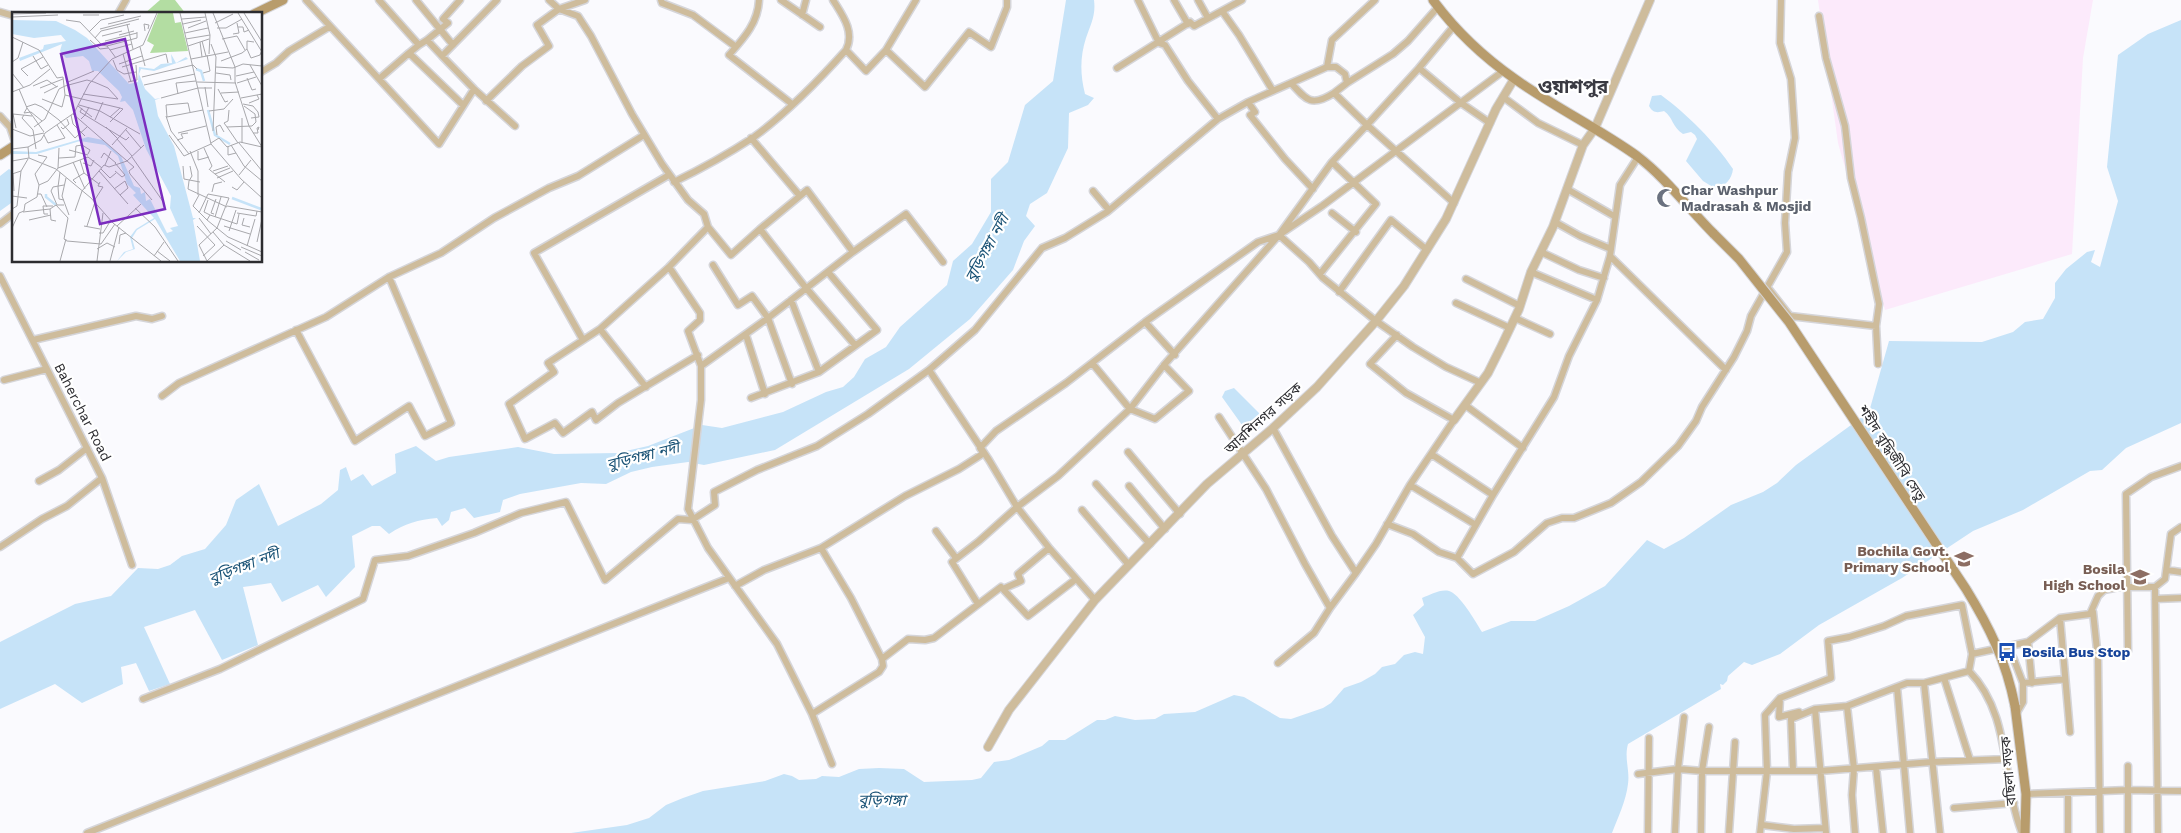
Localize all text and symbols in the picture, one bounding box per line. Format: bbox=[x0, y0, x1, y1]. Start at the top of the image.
inset map bbox=[12, 12, 262, 262]
district label: ওয়াশপুর bbox=[1538, 75, 1609, 98]
place label: Char Washpur Madrasah & Mosjid bbox=[1681, 182, 1811, 214]
mosque icon: Char Washpur Madrasah & Mosjid bbox=[1655, 187, 1677, 209]
water label: বুড়িগঙ্গা নদী bbox=[961, 209, 1014, 285]
street label: Baherchar Road bbox=[51, 360, 115, 464]
street label: আরশিনগর সড়ক bbox=[1220, 379, 1305, 458]
street label: শহীদ বুদ্ধিজীবি সেতু bbox=[1854, 401, 1929, 505]
water label: বুড়িগঙ্গা নদী bbox=[605, 438, 684, 474]
water label: বুড়িগঙ্গা নদী bbox=[206, 543, 285, 588]
place label: Bochila Govt. Primary School bbox=[1844, 543, 1949, 575]
school or university icon: Bochila Govt. Primary School bbox=[1953, 548, 1975, 570]
place label: Bosila High School bbox=[2043, 561, 2126, 593]
school or university icon: Bosila High School bbox=[2129, 566, 2151, 588]
bus stop icon: Bosila Bus Stop bbox=[1996, 641, 2018, 663]
place label: Bosila Bus Stop bbox=[2022, 644, 2130, 660]
street label: বছিলা সড়ক bbox=[1997, 735, 2019, 807]
water label: বুড়িগঙ্গা bbox=[858, 791, 909, 809]

